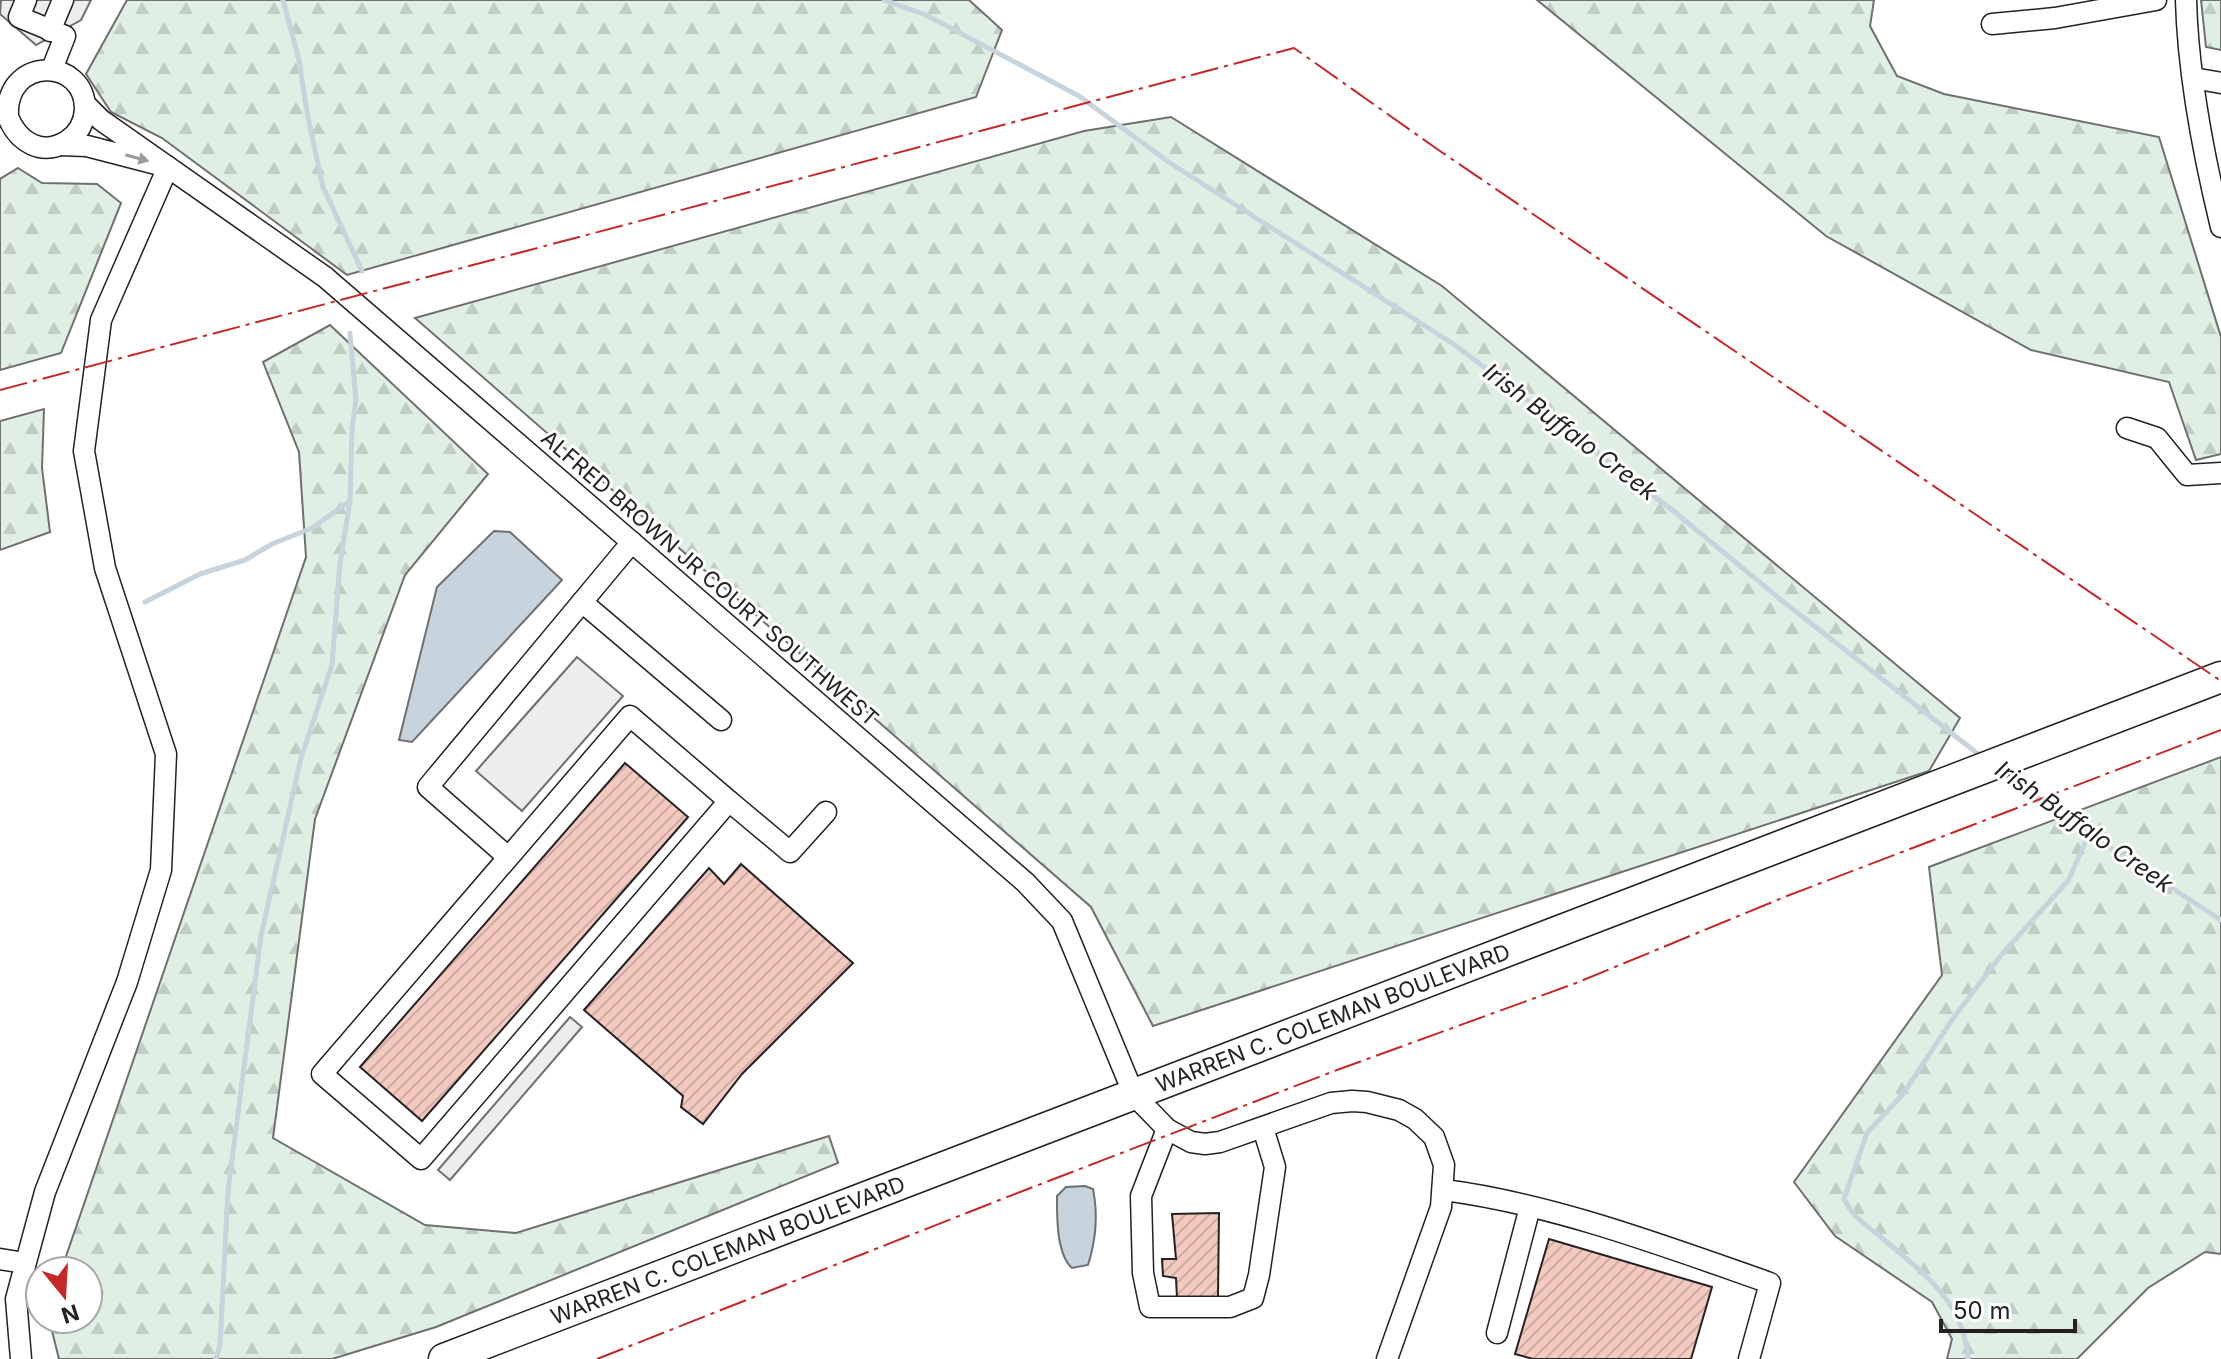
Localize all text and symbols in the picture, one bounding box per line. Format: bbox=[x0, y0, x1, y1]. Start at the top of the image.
one-way arrow bbox=[125, 152, 149, 165]
water label: Irish Buffalo Creek bbox=[1478, 357, 1664, 507]
street label: ALFRED BROWN JR COURT SOUTHWEST bbox=[536, 425, 884, 731]
water label: Irish Buffalo Creek bbox=[1990, 754, 2179, 899]
street label: WARREN C. COLEMAN BOULEVARD bbox=[1152, 938, 1514, 1098]
street label: WARREN C. COLEMAN BOULEVARD bbox=[547, 1170, 909, 1330]
north arrow bbox=[24, 1255, 104, 1335]
scale bar bbox=[1941, 1283, 2075, 1333]
text: 50 m bbox=[1953, 1296, 2011, 1325]
text: N bbox=[58, 1299, 82, 1329]

